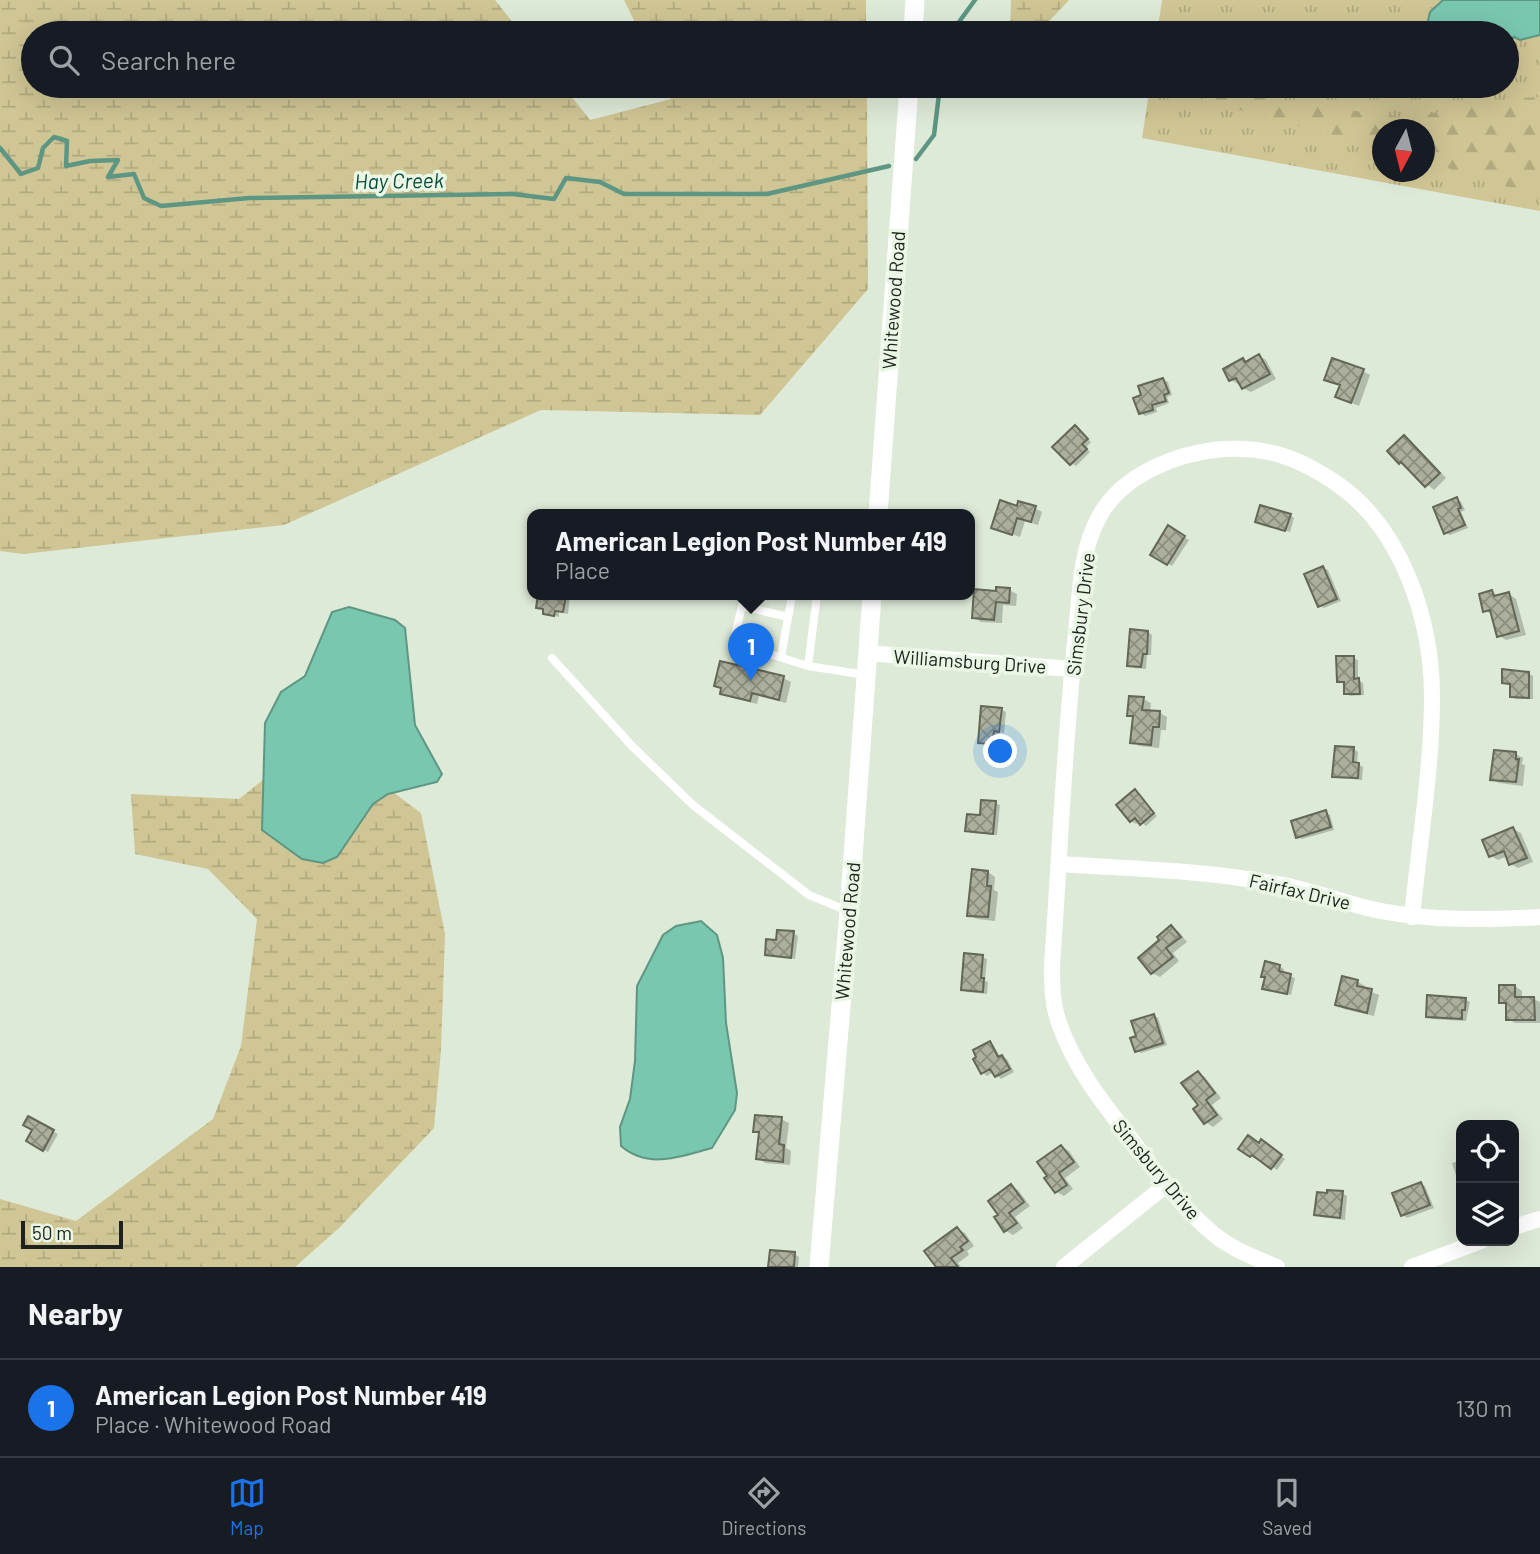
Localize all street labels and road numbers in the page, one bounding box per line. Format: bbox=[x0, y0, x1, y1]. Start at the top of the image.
street label: Whitewood Road bbox=[877, 230, 909, 370]
street label: Simsbury Drive bbox=[1061, 551, 1099, 677]
street label: Williamsburg Drive bbox=[893, 644, 1047, 678]
street label: Whitewood Road bbox=[830, 861, 864, 1001]
street label: Fairfax Drive bbox=[1247, 868, 1353, 914]
street label: Simsbury Drive bbox=[1108, 1114, 1206, 1224]

